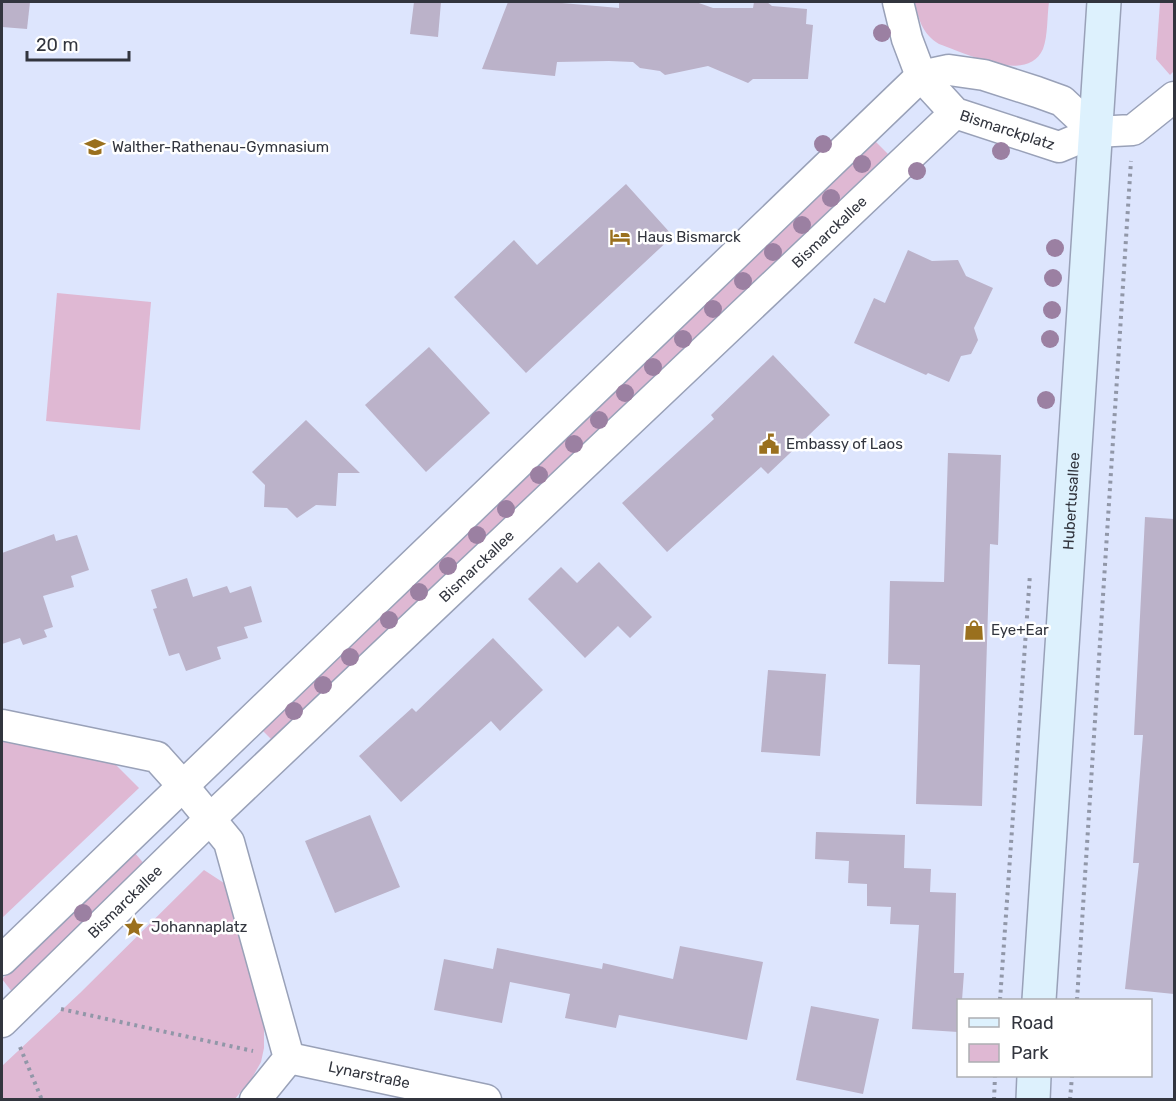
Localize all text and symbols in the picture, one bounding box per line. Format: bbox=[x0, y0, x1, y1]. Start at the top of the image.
scale bar bbox=[27, 24, 129, 62]
text: 20 m bbox=[36, 34, 78, 56]
street label: Bismarckplatz bbox=[958, 106, 1058, 154]
school or university icon: Walther-Rathenau-Gymnasium bbox=[83, 135, 107, 159]
place label: Walther-Rathenau-Gymnasium bbox=[112, 138, 329, 156]
street label: Bismarckallee bbox=[788, 192, 871, 272]
hotel icon: Haus Bismarck bbox=[608, 225, 632, 249]
place label: Haus Bismarck bbox=[637, 228, 741, 246]
public building icon: Embassy of Laos bbox=[757, 432, 781, 456]
place label: Embassy of Laos bbox=[786, 435, 903, 453]
street label: Hubertusallee bbox=[1059, 452, 1084, 550]
street label: Bismarckallee bbox=[435, 526, 518, 606]
shop icon: Eye+Ear bbox=[962, 618, 986, 642]
place label: Eye+Ear bbox=[991, 621, 1049, 639]
street label: Bismarckallee bbox=[84, 862, 166, 942]
place icon: Johannaplatz bbox=[122, 915, 146, 939]
place label: Johannaplatz bbox=[151, 918, 248, 936]
legend bbox=[957, 999, 1152, 1077]
text: Road bbox=[1011, 1012, 1054, 1034]
text: Park bbox=[1011, 1042, 1049, 1064]
street label: Lynarstraße bbox=[327, 1058, 412, 1093]

